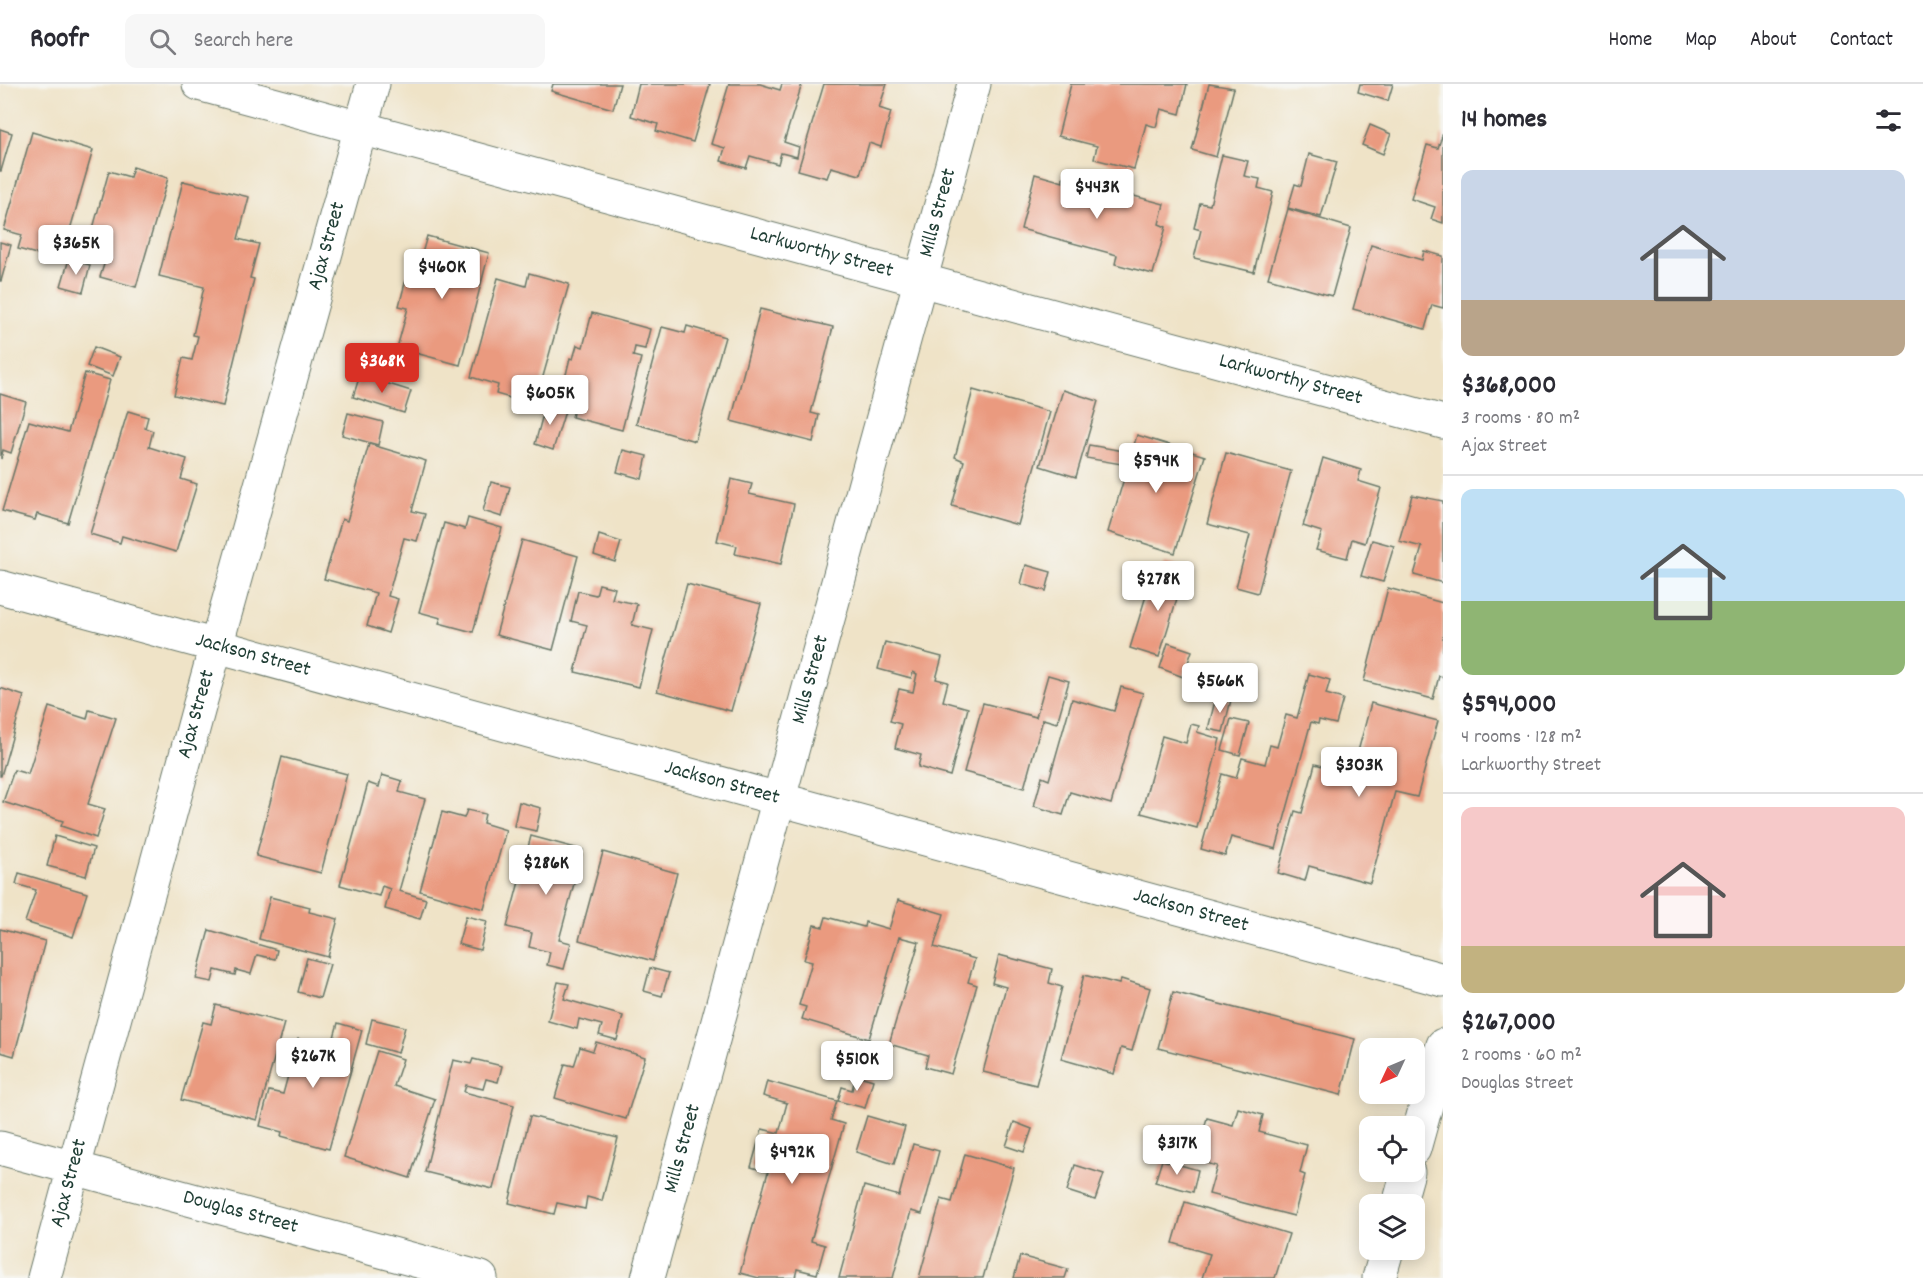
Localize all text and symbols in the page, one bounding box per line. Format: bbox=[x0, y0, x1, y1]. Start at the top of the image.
search box bbox=[125, 14, 545, 68]
text: Roofr bbox=[30, 21, 89, 61]
icon: search bbox=[146, 25, 179, 58]
text: Search here bbox=[194, 26, 293, 57]
text: Home bbox=[1608, 26, 1652, 56]
text: Map bbox=[1685, 26, 1717, 56]
text: About bbox=[1750, 26, 1797, 56]
text: Contact bbox=[1830, 26, 1893, 56]
text: 14 homes bbox=[1461, 102, 1547, 139]
icon: filters bbox=[1872, 104, 1905, 137]
street label: Mills Street bbox=[912, 165, 965, 261]
pin: $443K bbox=[1055, 169, 1139, 220]
text: $443K bbox=[1075, 174, 1119, 202]
street label: Ajax Street bbox=[301, 198, 354, 294]
icon: home bbox=[1629, 209, 1737, 317]
street label: Larkworthy Street bbox=[746, 219, 897, 287]
pin: $365K bbox=[34, 225, 118, 276]
text: $365K bbox=[52, 230, 100, 258]
pin: $460K bbox=[400, 249, 484, 300]
text: $460K bbox=[418, 254, 466, 282]
pin: $368K bbox=[340, 343, 424, 394]
street label: Larkworthy Street bbox=[1215, 347, 1366, 414]
text: $368K bbox=[359, 348, 405, 376]
text: $368,000 bbox=[1461, 368, 1556, 405]
pin: $605K bbox=[508, 375, 592, 426]
text: $605K bbox=[525, 380, 575, 408]
text: 3 rooms · 80 m² bbox=[1461, 405, 1580, 433]
text: Ajax Street bbox=[1461, 433, 1547, 461]
pin: $594K bbox=[1114, 443, 1198, 494]
text: $594K bbox=[1133, 448, 1179, 476]
icon: home bbox=[1629, 528, 1737, 636]
pin: $278K bbox=[1116, 561, 1200, 612]
text: $278K bbox=[1136, 566, 1180, 594]
street label: Jackson Street bbox=[192, 626, 314, 686]
street label: Mills Street bbox=[785, 632, 838, 728]
pin: $566K bbox=[1178, 663, 1262, 714]
street label: Ajax Street bbox=[171, 667, 224, 762]
text: $566K bbox=[1196, 668, 1244, 696]
text: $594,000 bbox=[1461, 687, 1556, 724]
text: 4 rooms · 128 m² bbox=[1461, 724, 1582, 752]
pin: $303K bbox=[1317, 747, 1401, 798]
text: $303K bbox=[1335, 752, 1383, 780]
text: Larkworthy Street bbox=[1461, 752, 1601, 780]
street label: Jackson Street bbox=[661, 754, 783, 814]
pin: $286K bbox=[504, 845, 588, 896]
icon: home bbox=[1629, 846, 1737, 954]
text: $286K bbox=[523, 850, 569, 878]
street label: Jackson Street bbox=[1130, 881, 1252, 941]
text: $267,000 bbox=[1461, 1005, 1556, 1042]
pin: $267K bbox=[271, 1038, 355, 1089]
north arrow bbox=[1359, 1038, 1425, 1104]
map controls bbox=[1359, 1038, 1425, 1260]
pin: $510K bbox=[815, 1041, 899, 1092]
text: 2 rooms · 60 m² bbox=[1461, 1042, 1582, 1070]
text: $267K bbox=[290, 1043, 336, 1071]
text: $510K bbox=[835, 1046, 879, 1074]
text: Douglas Street bbox=[1461, 1070, 1573, 1098]
street label: Mills Street bbox=[657, 1101, 710, 1197]
button: locate bbox=[1359, 1116, 1425, 1182]
pin: $317K bbox=[1135, 1125, 1219, 1176]
text: $317K bbox=[1157, 1130, 1197, 1158]
pin: $492K bbox=[750, 1134, 834, 1185]
street label: Ajax Street bbox=[43, 1136, 96, 1231]
text: $492K bbox=[769, 1139, 815, 1167]
street label: Douglas Street bbox=[179, 1183, 302, 1243]
button: layers bbox=[1359, 1194, 1425, 1260]

